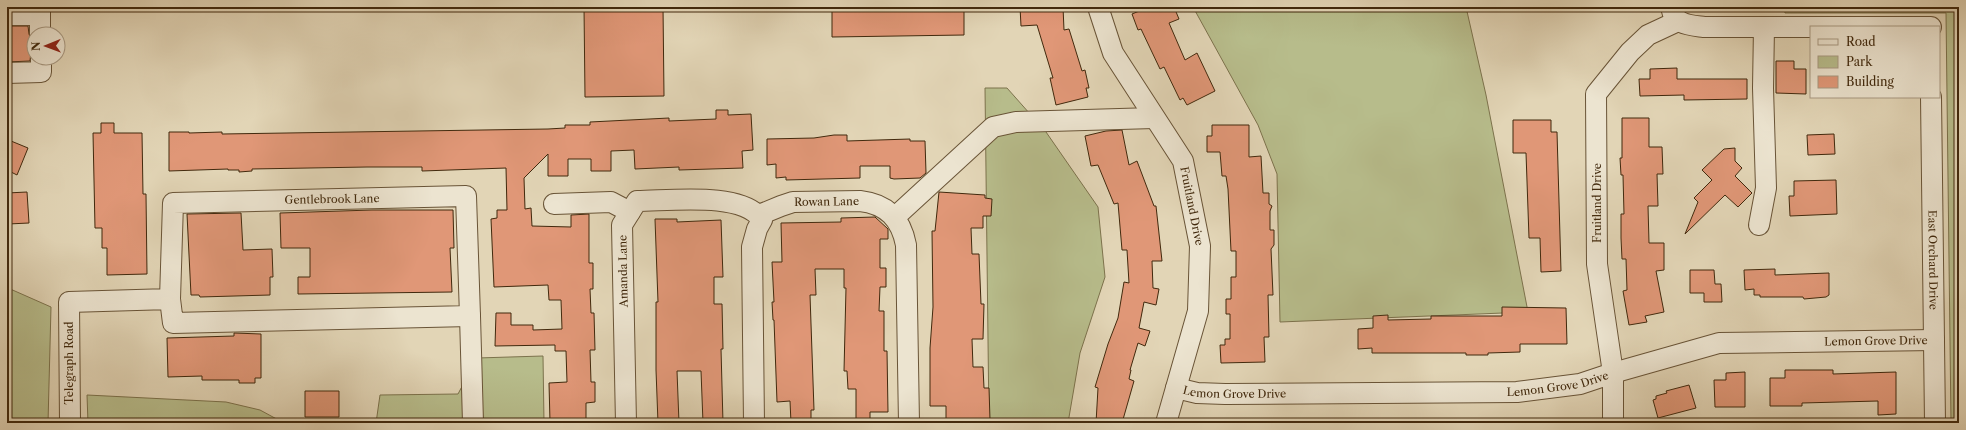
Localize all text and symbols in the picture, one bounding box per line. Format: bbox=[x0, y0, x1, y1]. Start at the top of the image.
north arrow bbox=[26, 26, 66, 66]
legend bbox=[1810, 26, 1940, 98]
text: Road bbox=[1846, 34, 1876, 49]
text: N bbox=[29, 41, 43, 51]
text: Park bbox=[1846, 54, 1873, 69]
text: Building bbox=[1846, 74, 1894, 89]
street label: Fruitland Drive bbox=[1590, 163, 1604, 243]
street label: Fruitland Drive bbox=[1177, 165, 1207, 247]
street label: Gentlebrook Lane bbox=[284, 191, 380, 207]
street label: Rowan Lane bbox=[794, 194, 859, 209]
street label: East Orchard Drive bbox=[1925, 210, 1941, 310]
street label: Amanda Lane bbox=[615, 235, 631, 308]
street label: Telegraph Road bbox=[62, 321, 76, 404]
street label: Lemon Grove Drive bbox=[1824, 333, 1928, 349]
street label: Lemon Grove Drive bbox=[1507, 368, 1610, 399]
street label: Lemon Grove Drive bbox=[1181, 383, 1286, 401]

